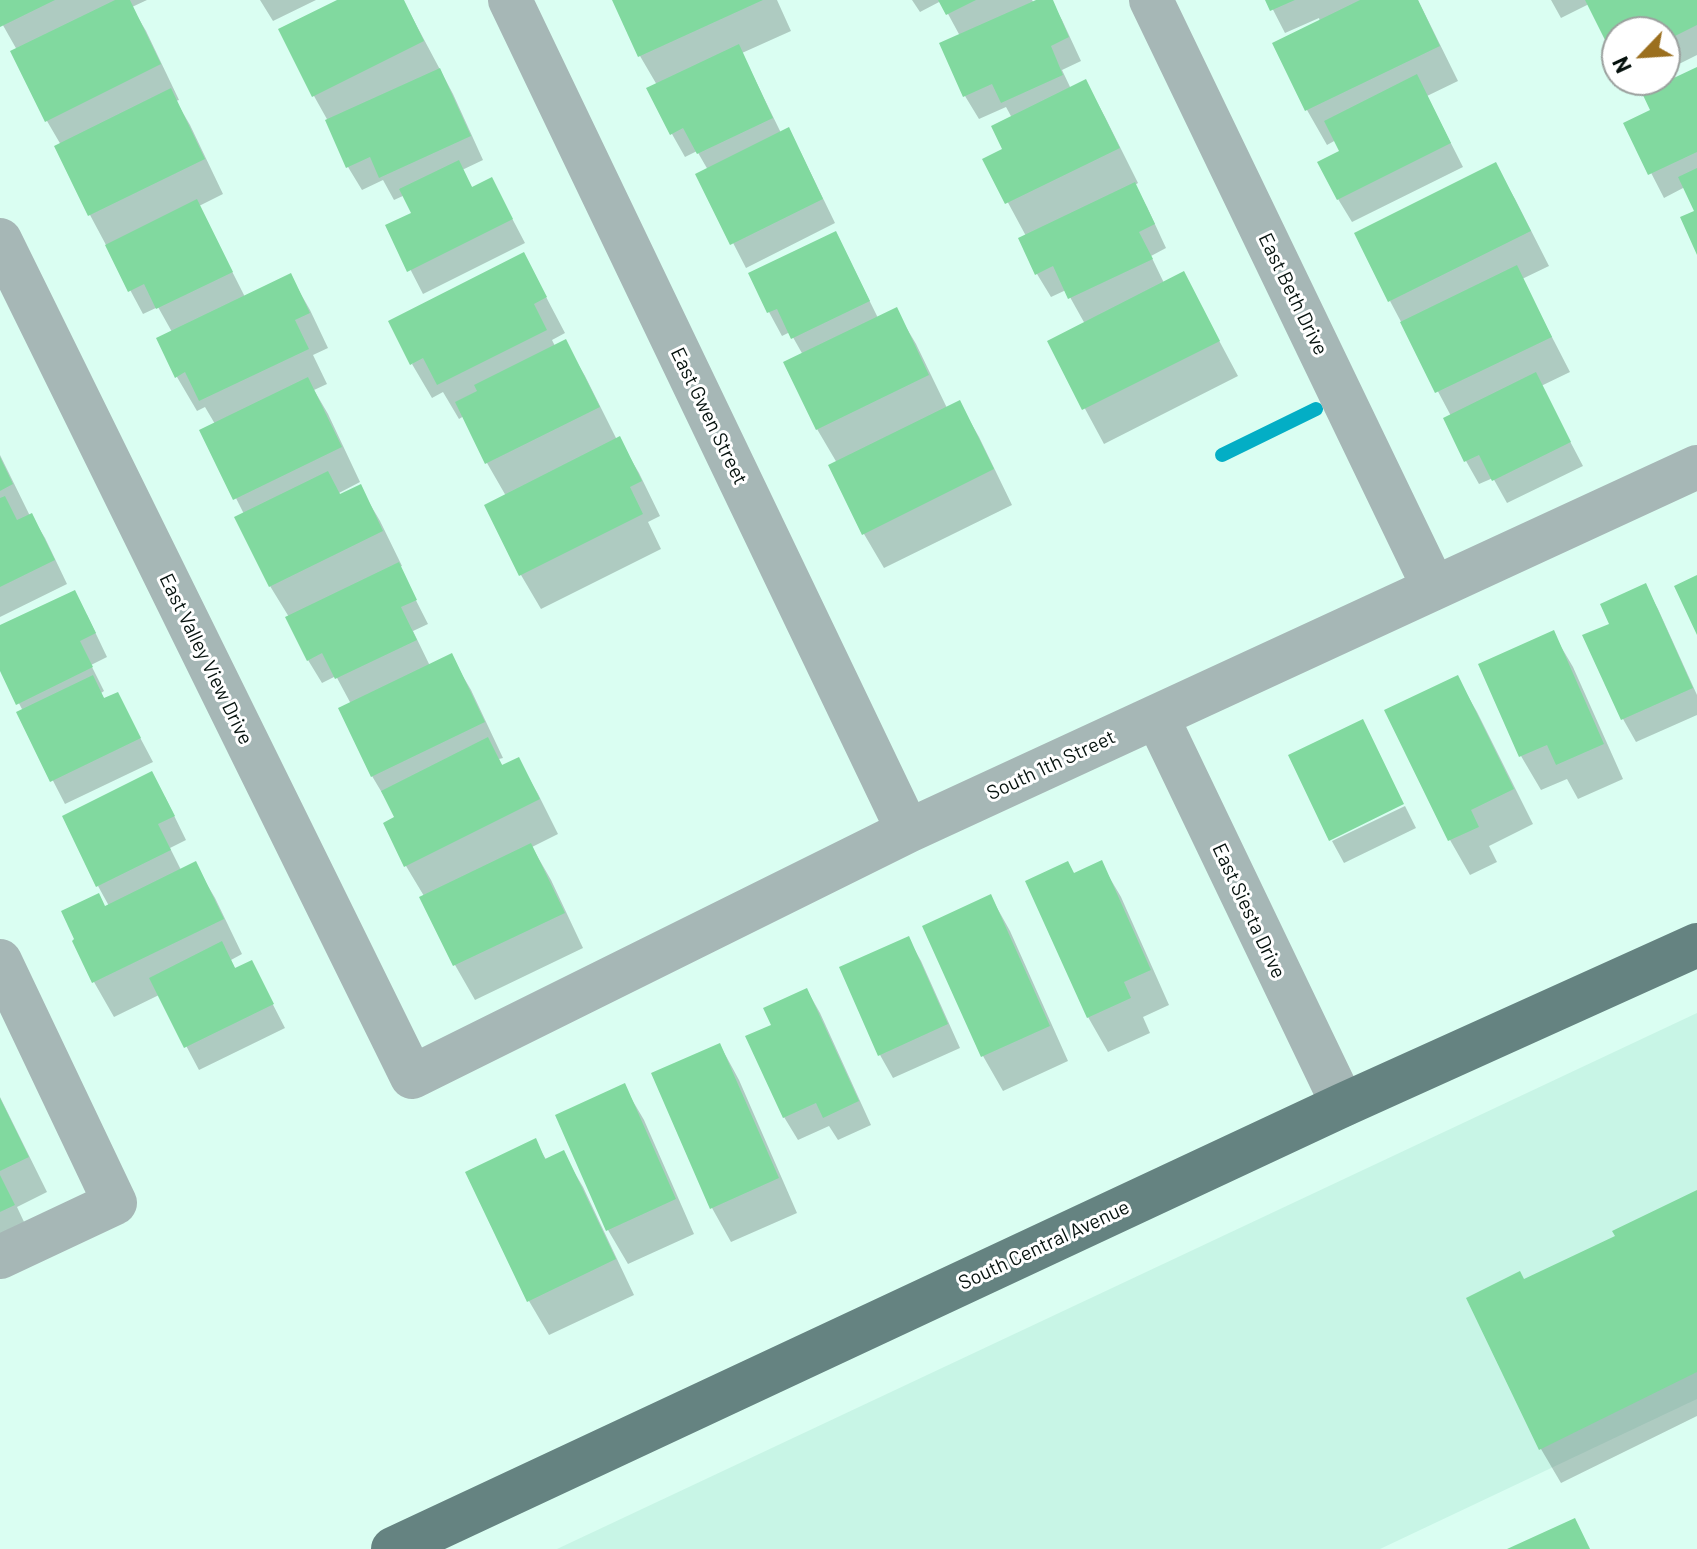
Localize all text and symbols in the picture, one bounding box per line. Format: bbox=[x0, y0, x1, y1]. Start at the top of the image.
north arrow bbox=[1601, 16, 1681, 96]
text: N bbox=[1606, 53, 1636, 77]
street label: East Beth Drive bbox=[1253, 229, 1333, 359]
street label: East Gwen Street bbox=[665, 344, 753, 488]
street label: East Valley View Drive bbox=[154, 570, 258, 748]
street label: South 1th Street bbox=[983, 725, 1119, 805]
street label: East Siesta Drive bbox=[1207, 840, 1291, 982]
street label: South Central Avenue bbox=[955, 1195, 1133, 1295]

